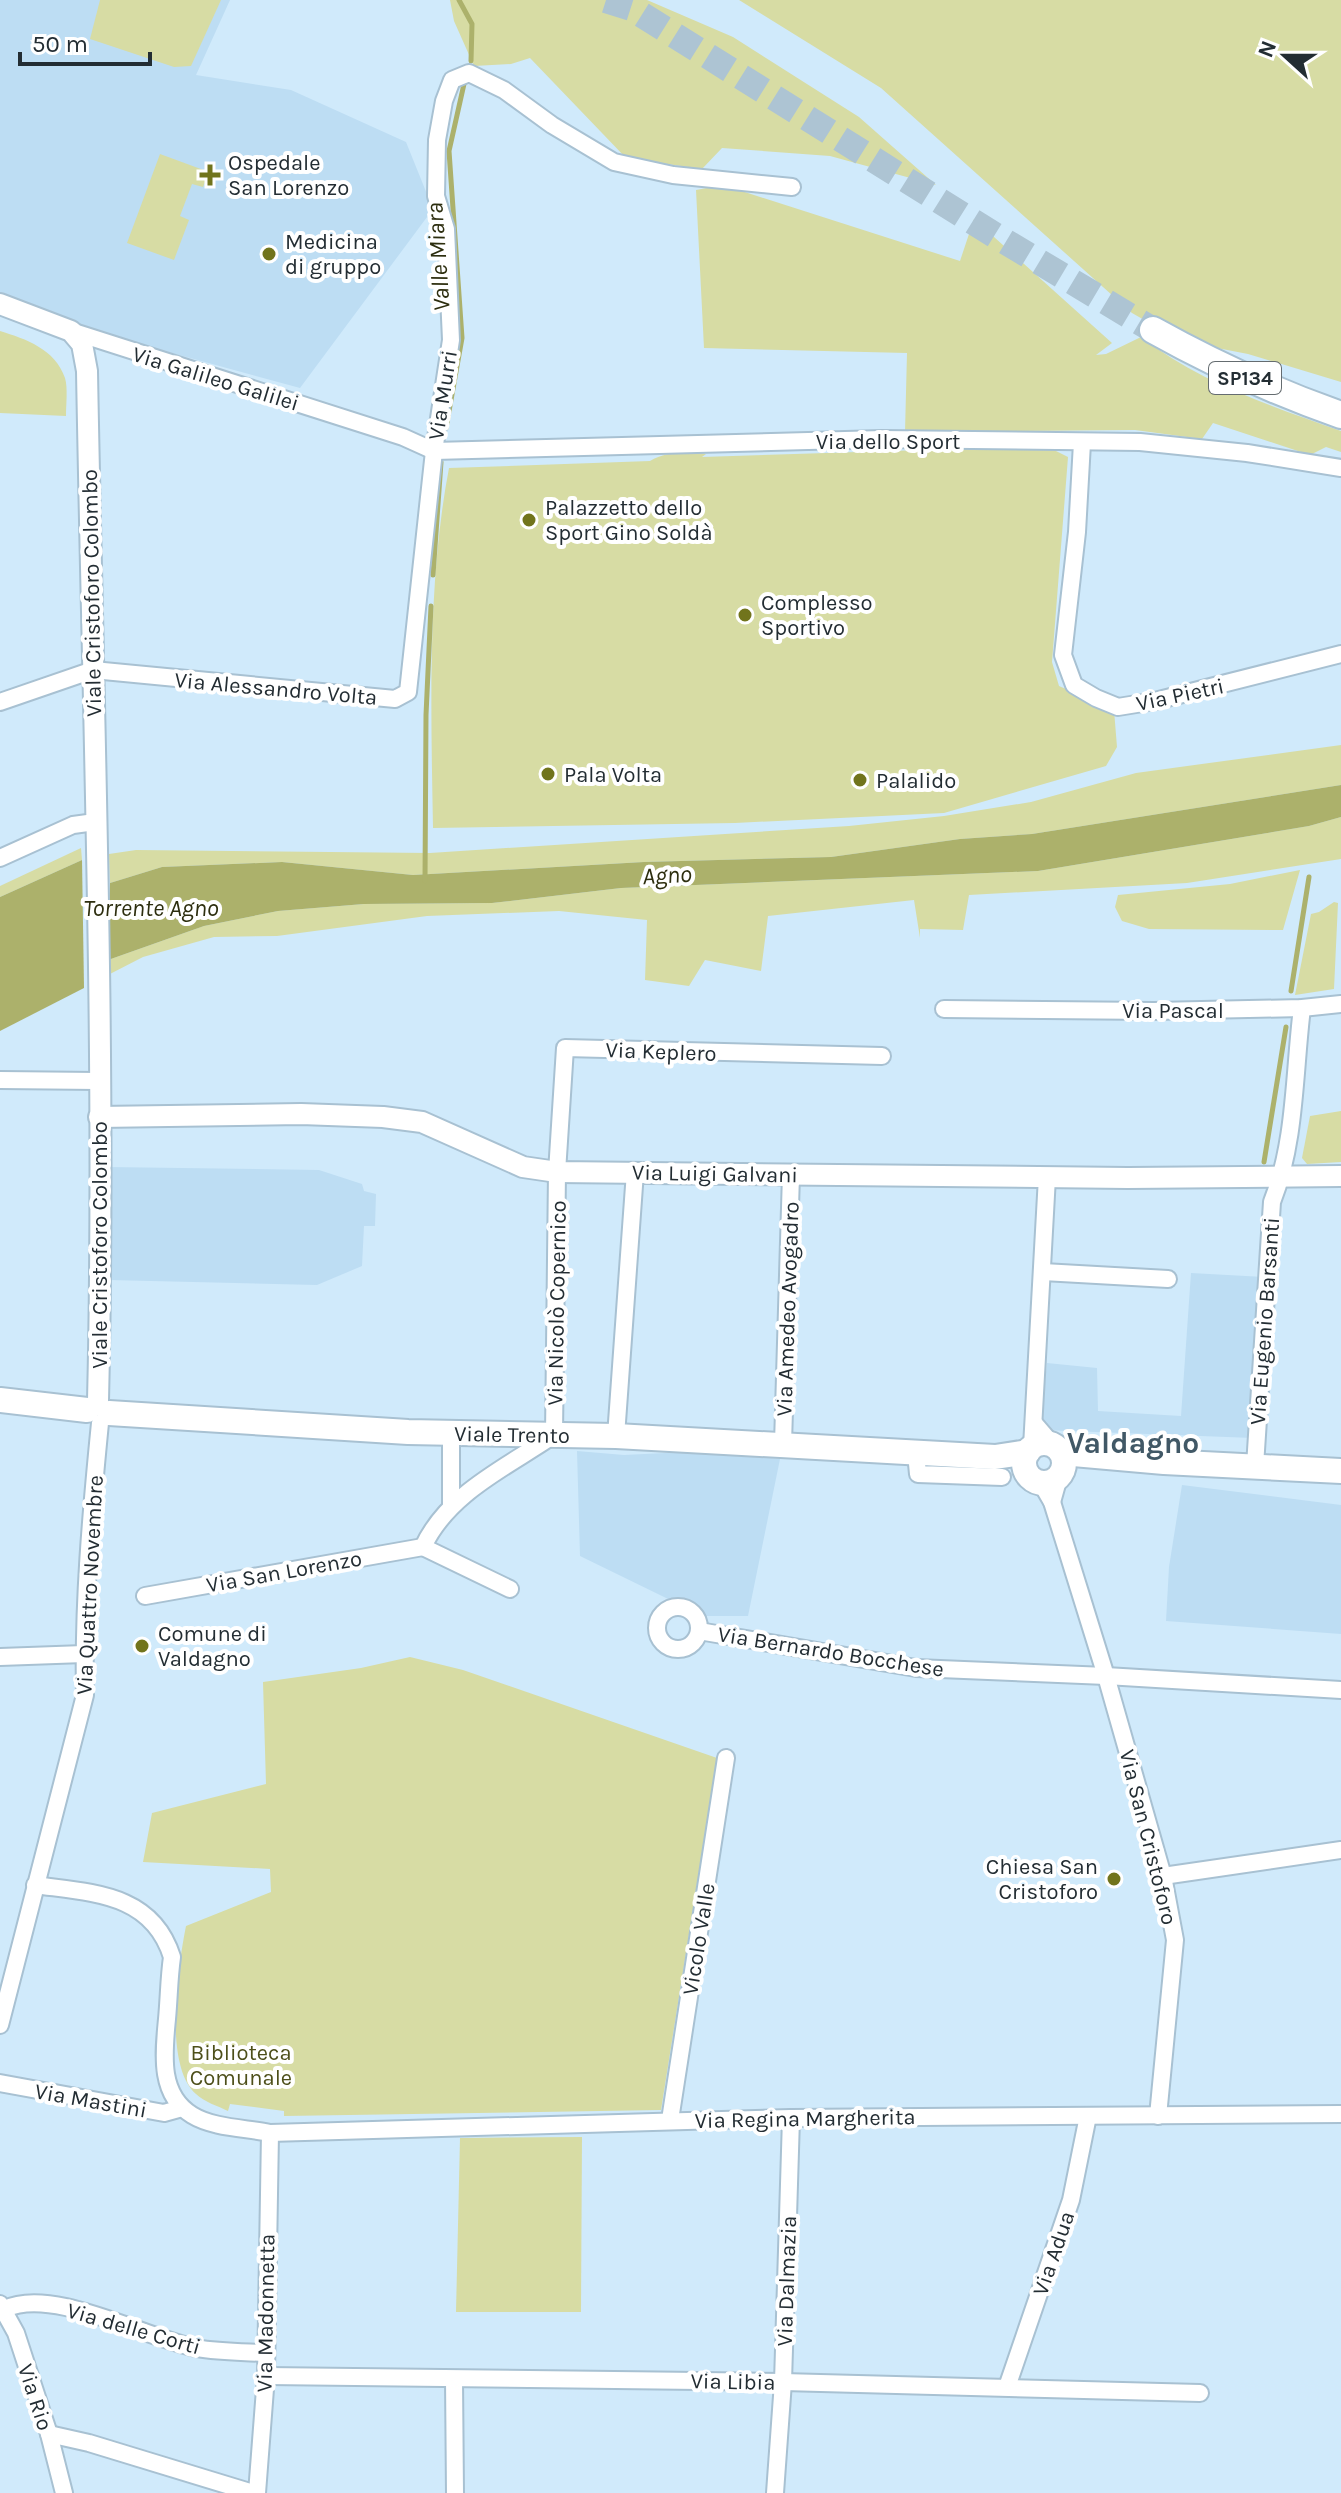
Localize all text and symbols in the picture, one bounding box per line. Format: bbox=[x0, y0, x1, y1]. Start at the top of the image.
scale bar bbox=[20, 16, 150, 66]
north arrow bbox=[1245, 16, 1325, 96]
text: 50 m bbox=[32, 30, 88, 58]
text: N bbox=[1252, 37, 1282, 61]
place label: Ospedale San Lorenzo bbox=[228, 150, 349, 201]
marker: Ospedale San Lorenzo bbox=[199, 164, 221, 186]
water label: Valle Miara bbox=[420, 202, 456, 312]
place label: Medicina di gruppo bbox=[285, 229, 381, 280]
marker: Medicina di gruppo bbox=[260, 245, 278, 263]
street label: Via Galileo Galilei bbox=[129, 341, 302, 417]
street label: Via Murri bbox=[423, 348, 463, 442]
road number: SP134 bbox=[1209, 362, 1281, 394]
street label: Via dello Sport bbox=[816, 429, 960, 455]
street label: Viale Cristoforo Colombo bbox=[77, 469, 107, 717]
place label: Palazzetto dello Sport Gino Soldà bbox=[545, 495, 713, 546]
marker: Palazzetto dello Sport Gino Soldà bbox=[520, 511, 538, 529]
place label: Complesso Sportivo bbox=[761, 590, 873, 641]
marker: Complesso Sportivo bbox=[736, 606, 754, 624]
street label: Via Alessandro Volta bbox=[173, 667, 378, 711]
street label: Via Pietri bbox=[1134, 673, 1226, 717]
place label: Pala Volta bbox=[564, 762, 662, 788]
marker: Pala Volta bbox=[539, 765, 557, 783]
place label: Palalido bbox=[876, 768, 956, 794]
marker: Palalido bbox=[851, 771, 869, 789]
water label: Agno bbox=[642, 860, 693, 890]
water label: Torrente Agno bbox=[83, 894, 219, 922]
street label: Via Pascal bbox=[1122, 998, 1224, 1024]
street label: Via Keplero bbox=[605, 1037, 717, 1067]
street label: Viale Cristoforo Colombo bbox=[87, 1121, 113, 1369]
street label: Via Luigi Galvani bbox=[632, 1160, 798, 1188]
street label: Via Nicolò Copernico bbox=[542, 1200, 572, 1406]
street label: Via Amedeo Avogadro bbox=[771, 1201, 805, 1417]
street label: Via Eugenio Barsanti bbox=[1245, 1216, 1285, 1426]
street label: Viale Trento bbox=[454, 1421, 570, 1449]
district label: Valdagno bbox=[1067, 1425, 1199, 1461]
street label: Via Quattro Novembre bbox=[71, 1474, 109, 1696]
street label: Via San Lorenzo bbox=[204, 1546, 364, 1598]
place label: Comune di Valdagno bbox=[158, 1621, 267, 1672]
street label: Via Bernardo Bocchese bbox=[716, 1621, 946, 1683]
marker: Comune di Valdagno bbox=[133, 1637, 151, 1655]
street label: Via San Cristoforo bbox=[1114, 1747, 1182, 1928]
place label: Chiesa San Cristoforo bbox=[986, 1854, 1098, 1905]
marker: Chiesa San Cristoforo bbox=[1105, 1870, 1123, 1888]
street label: Vicolo Valle bbox=[677, 1881, 721, 1997]
park label: Biblioteca Comunale bbox=[190, 2040, 292, 2091]
street label: Via Mastini bbox=[33, 2078, 149, 2124]
street label: Via Regina Margherita bbox=[694, 2104, 916, 2134]
street label: Via Adua bbox=[1027, 2208, 1080, 2299]
street label: Via Dalmazia bbox=[772, 2215, 802, 2347]
street label: Via Madonnetta bbox=[252, 2234, 280, 2393]
street label: Via delle Corti bbox=[64, 2297, 204, 2360]
street label: Via Rio bbox=[12, 2361, 58, 2434]
street label: Via Libia bbox=[690, 2368, 776, 2396]

